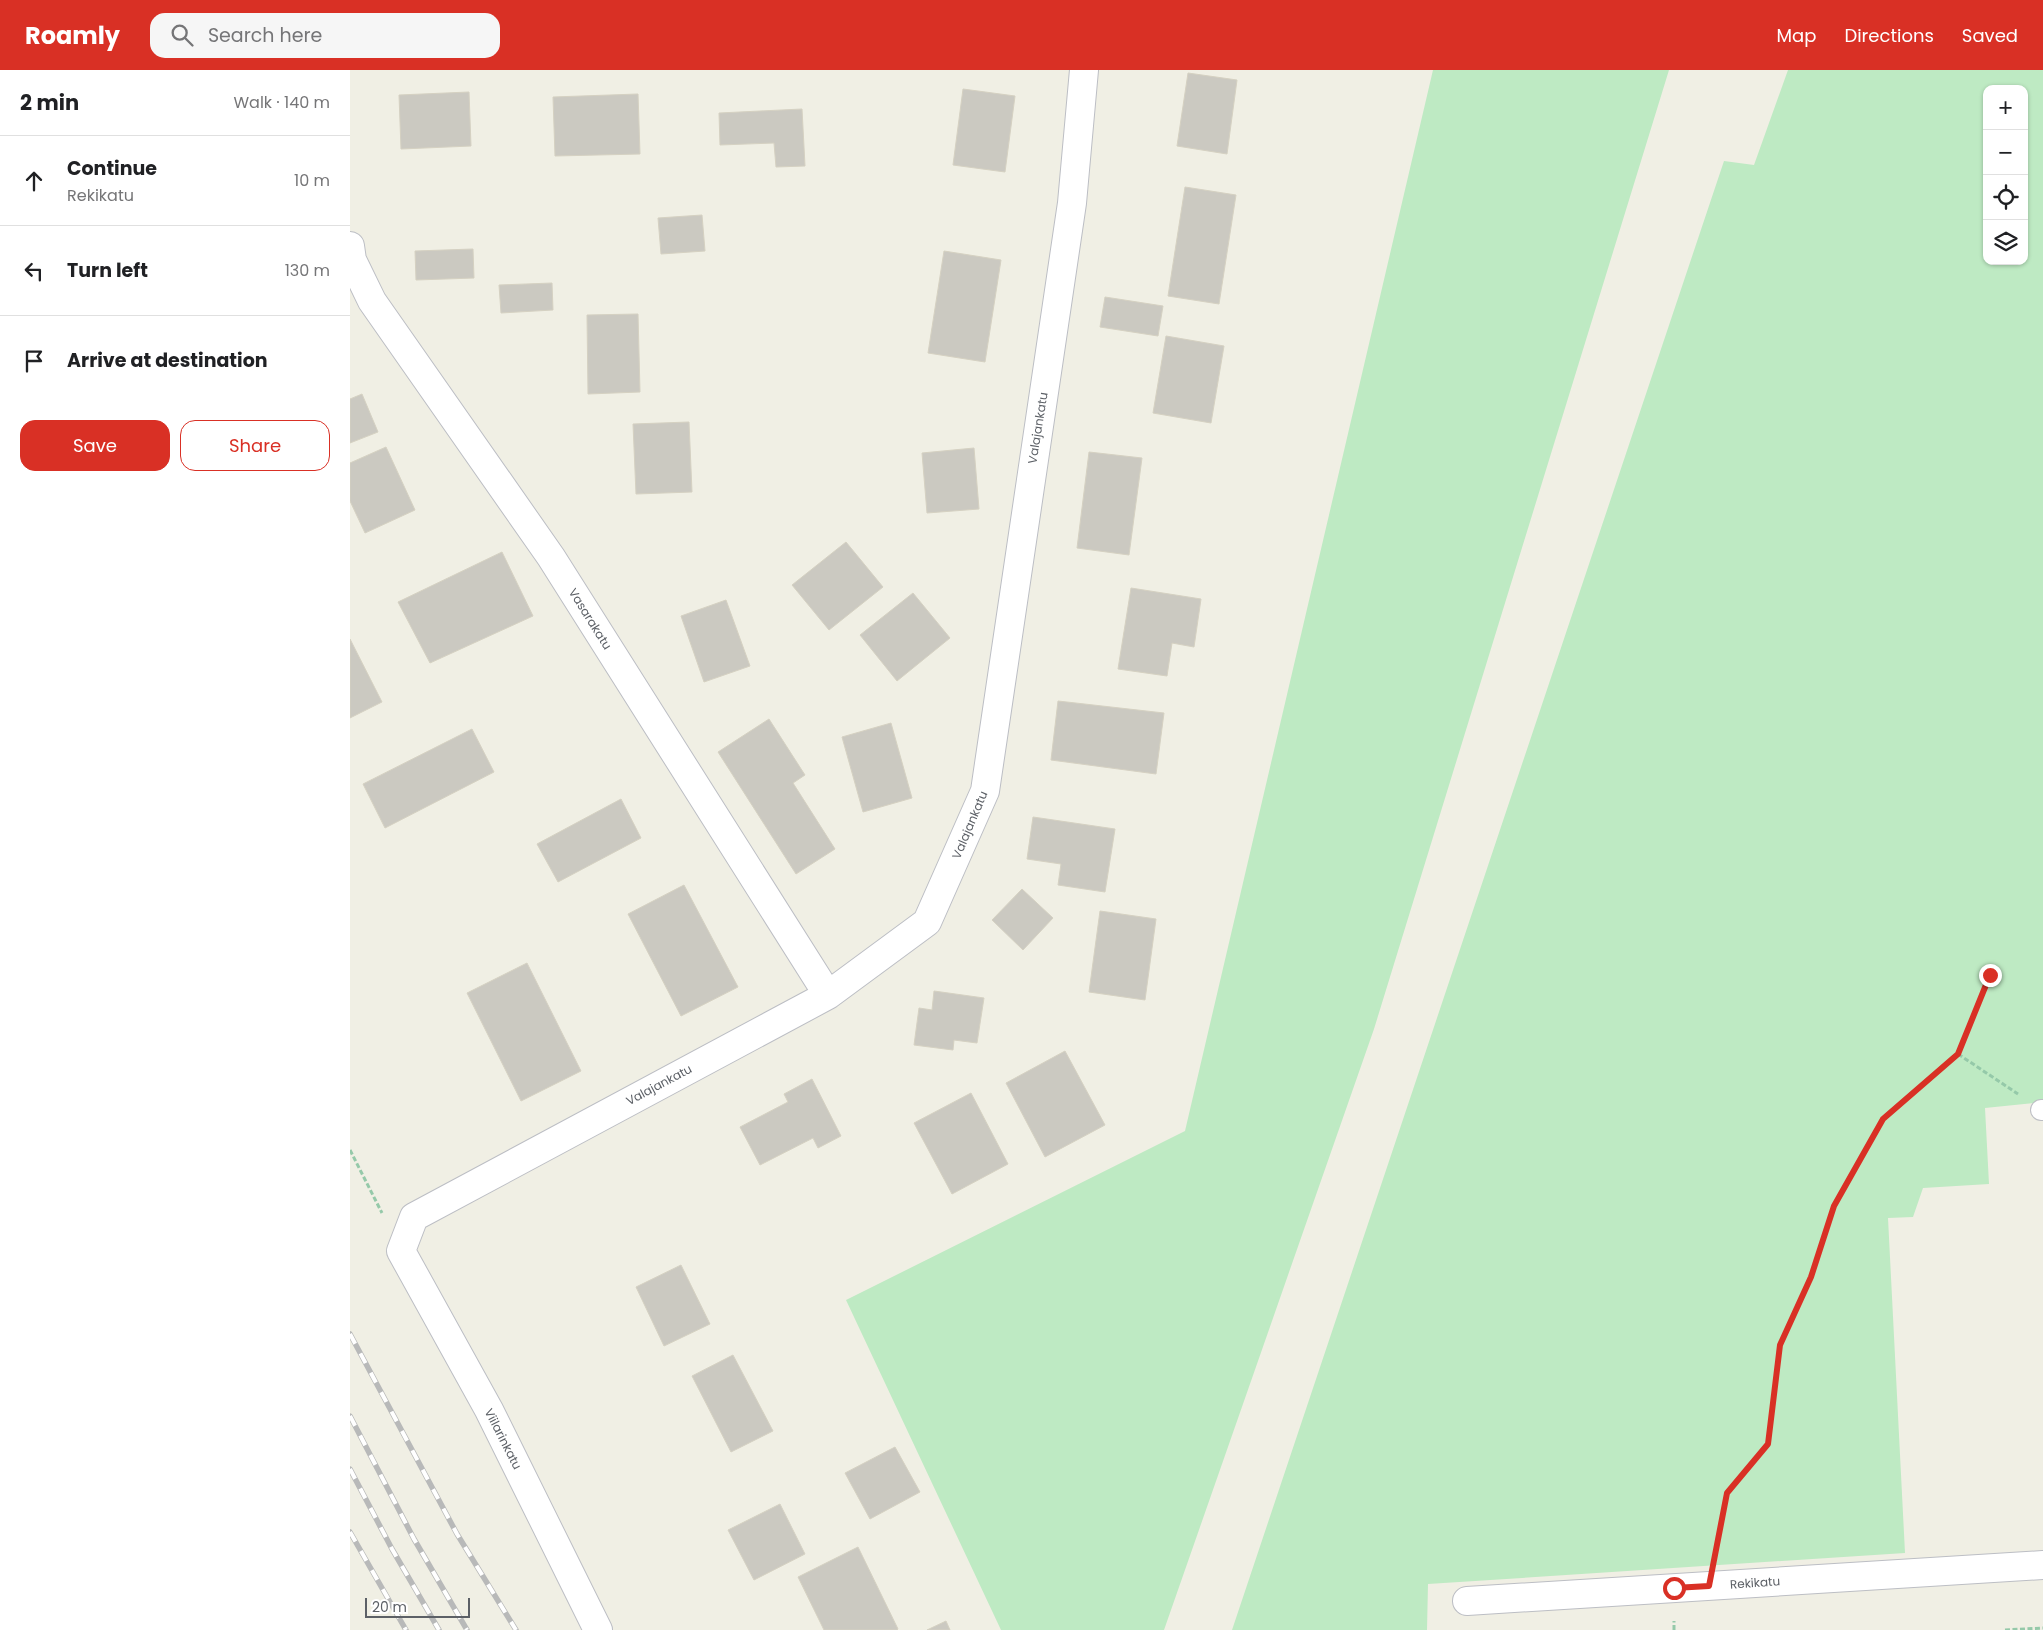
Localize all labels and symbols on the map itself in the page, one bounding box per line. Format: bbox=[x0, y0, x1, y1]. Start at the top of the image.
street label: Valajankatu bbox=[1023, 391, 1052, 465]
street label: Vasarakatu bbox=[565, 585, 616, 653]
street label: Valajankatu bbox=[948, 788, 992, 861]
route end bbox=[1979, 964, 2002, 987]
street label: Valajankatu bbox=[623, 1060, 695, 1109]
street label: Viilarinkatu bbox=[481, 1405, 526, 1472]
street label: Rekikatu bbox=[1729, 1572, 1781, 1593]
route start bbox=[1663, 1577, 1686, 1600]
scale bar bbox=[365, 1595, 470, 1618]

